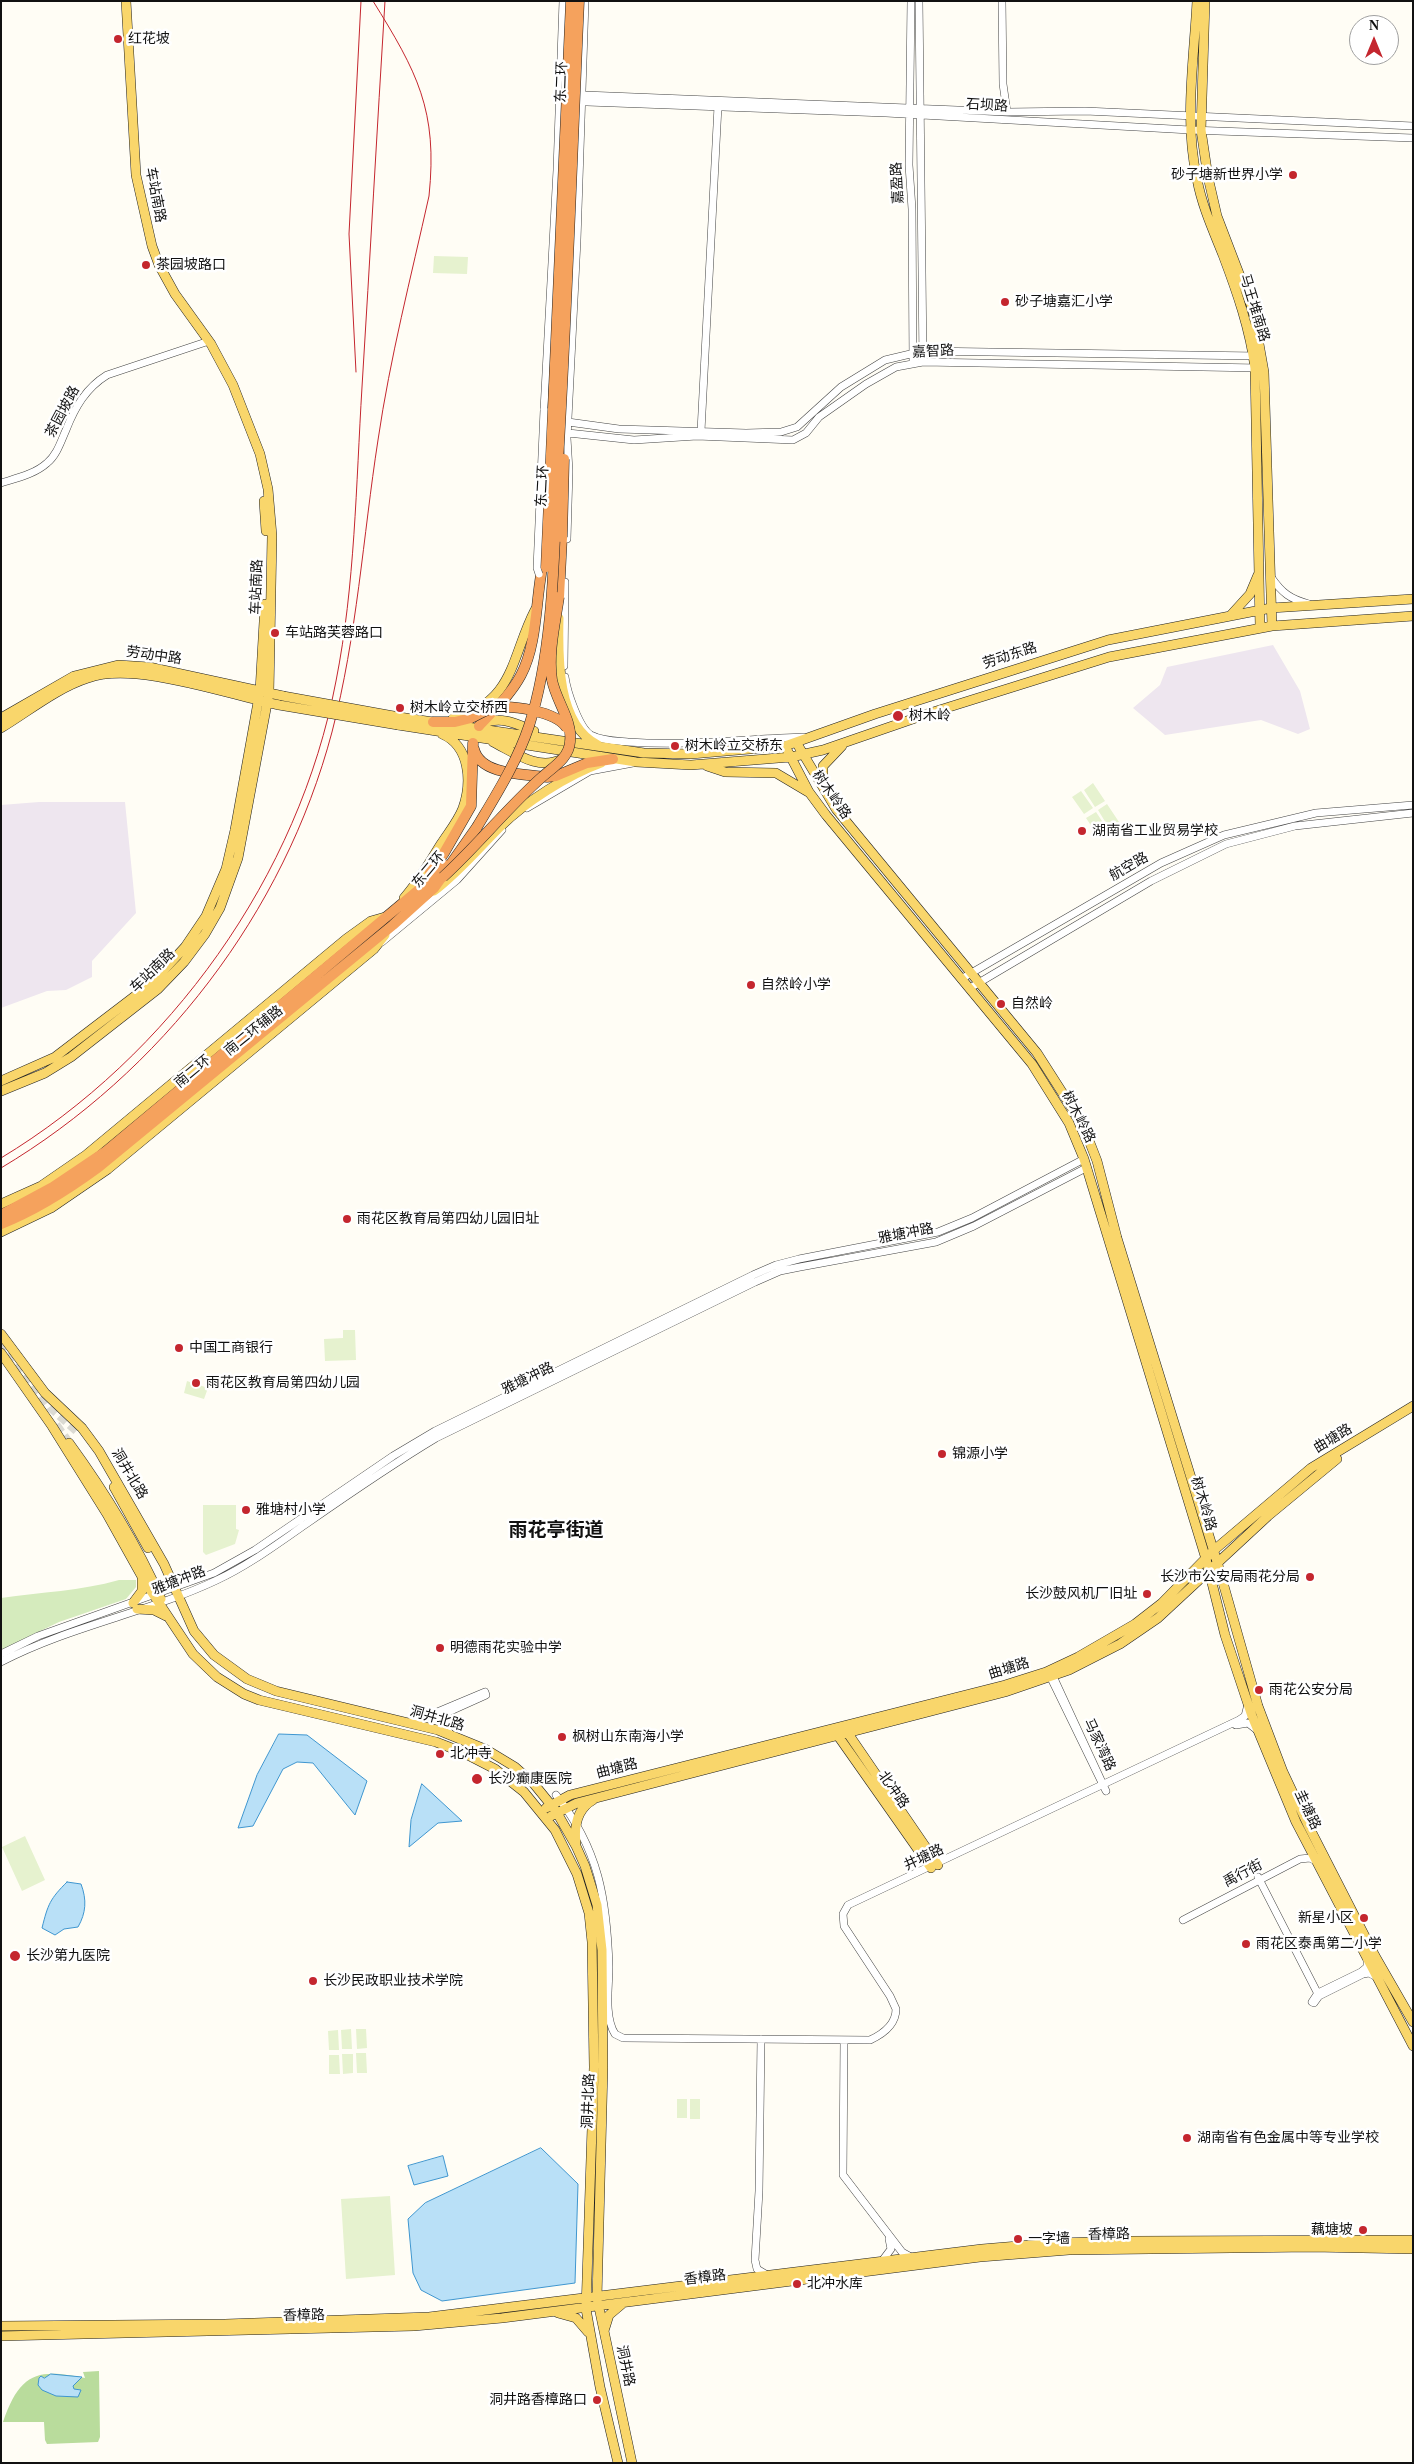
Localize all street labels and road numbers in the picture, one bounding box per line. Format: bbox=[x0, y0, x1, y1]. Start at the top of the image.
street label: 东二环 bbox=[553, 61, 571, 103]
street label: 石坝路 bbox=[966, 97, 1008, 115]
street label: 嘉盈路 bbox=[889, 162, 907, 204]
street label: 车站南路 bbox=[141, 166, 169, 224]
street label: 马王堆南路 bbox=[1236, 272, 1272, 344]
street label: 嘉智路 bbox=[912, 343, 954, 361]
street label: 茶园坡路 bbox=[42, 383, 84, 441]
street label: 东二环 bbox=[534, 465, 552, 507]
street label: 车站南路 bbox=[248, 559, 266, 615]
street label: 劳动东路 bbox=[981, 639, 1039, 673]
street label: 劳动中路 bbox=[125, 644, 183, 668]
street label: 树木岭路 bbox=[808, 767, 854, 823]
street label: 东二环 bbox=[409, 849, 449, 891]
street label: 航空路 bbox=[1107, 849, 1151, 885]
street label: 车站南路 bbox=[127, 946, 179, 996]
street label: 南二环辅路 bbox=[222, 1002, 286, 1060]
street label: 南二环 bbox=[172, 1052, 214, 1092]
street label: 树木岭路 bbox=[1058, 1088, 1098, 1146]
street label: 雅塘冲路 bbox=[877, 1220, 935, 1248]
street label: 雅塘冲路 bbox=[499, 1359, 557, 1399]
street label: 曲塘路 bbox=[1311, 1421, 1355, 1457]
street label: 洞井北路 bbox=[107, 1446, 151, 1502]
street label: 树木岭路 bbox=[1187, 1475, 1219, 1533]
street label: 雅塘冲路 bbox=[150, 1563, 208, 1599]
street label: 曲塘路 bbox=[986, 1655, 1032, 1683]
street label: 洞井北路 bbox=[408, 1703, 466, 1735]
street label: 马家湾路 bbox=[1080, 1716, 1118, 1774]
street label: 曲塘路 bbox=[595, 1756, 639, 1782]
street label: 北冲路 bbox=[874, 1768, 912, 1812]
street label: 圭塘路 bbox=[1291, 1787, 1323, 1833]
street label: 井塘路 bbox=[901, 1842, 947, 1874]
street label: 禹行街 bbox=[1221, 1857, 1265, 1891]
street label: 洞井北路 bbox=[580, 2073, 598, 2129]
street label: 香樟路 bbox=[1088, 2226, 1130, 2244]
street label: 香樟路 bbox=[683, 2267, 727, 2289]
street label: 香樟路 bbox=[283, 2307, 325, 2325]
street label: 洞井路 bbox=[612, 2344, 638, 2388]

